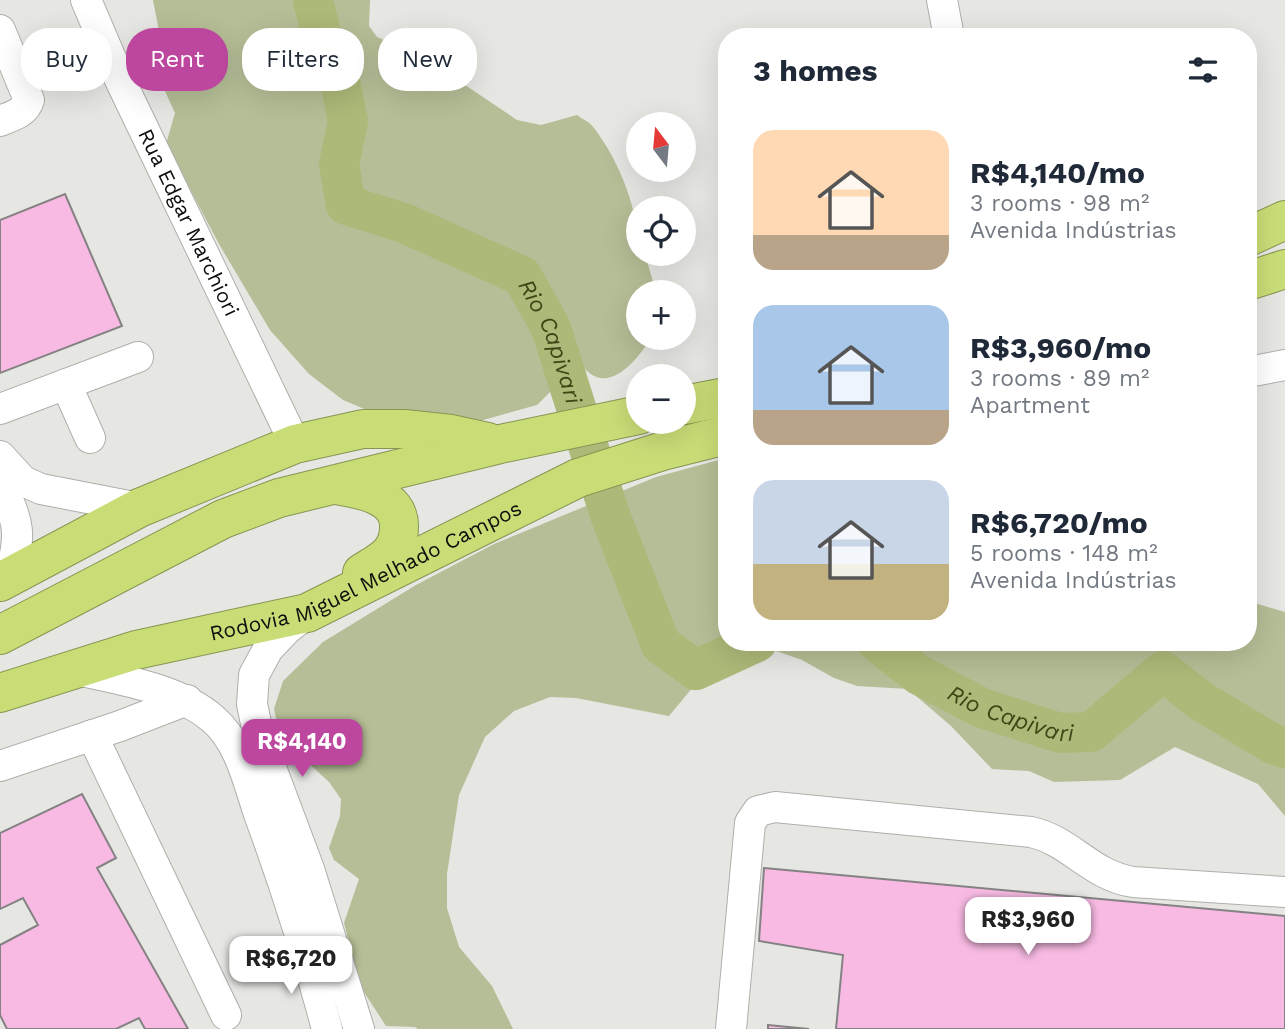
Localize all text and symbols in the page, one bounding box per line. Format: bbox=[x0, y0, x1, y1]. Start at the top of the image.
chip: Buy bbox=[21, 28, 112, 91]
chip: Rent bbox=[126, 28, 228, 91]
chip: Filters bbox=[242, 28, 364, 91]
chip: New bbox=[378, 28, 477, 91]
icon: filters bbox=[1184, 51, 1222, 89]
text: 3 homes bbox=[753, 53, 878, 88]
north arrow bbox=[626, 112, 696, 182]
map controls bbox=[626, 112, 696, 434]
street label: Rua Edgar Marchiori bbox=[133, 125, 245, 320]
text: R$4,140/mo bbox=[970, 155, 1145, 190]
icon: home bbox=[809, 158, 893, 242]
text: 3 rooms · 98 m² bbox=[970, 190, 1149, 217]
button: locate bbox=[626, 196, 696, 266]
text: Avenida Indústrias bbox=[970, 217, 1177, 244]
water label: Rio Capivari bbox=[513, 275, 587, 408]
button: + bbox=[626, 280, 696, 350]
text: R$3,960/mo bbox=[970, 330, 1151, 365]
icon: home bbox=[809, 333, 893, 417]
button: − bbox=[626, 364, 696, 434]
text: 3 rooms · 89 m² bbox=[970, 365, 1149, 392]
text: Apartment bbox=[970, 392, 1090, 419]
street label: Rodovia Miguel Melhado Campos bbox=[207, 495, 525, 646]
text: R$6,720/mo bbox=[970, 505, 1148, 540]
icon: home bbox=[809, 508, 893, 592]
text: 5 rooms · 148 m² bbox=[970, 540, 1158, 567]
text: Avenida Indústrias bbox=[970, 567, 1177, 594]
water label: Rio Capivari bbox=[943, 679, 1075, 747]
pin: R$4,140 bbox=[237, 720, 367, 779]
text: R$4,140 bbox=[257, 728, 347, 755]
pin: R$3,960 bbox=[963, 898, 1093, 957]
text: R$3,960 bbox=[981, 906, 1075, 933]
pin: R$6,720 bbox=[226, 936, 356, 996]
text: R$6,720 bbox=[245, 945, 337, 972]

